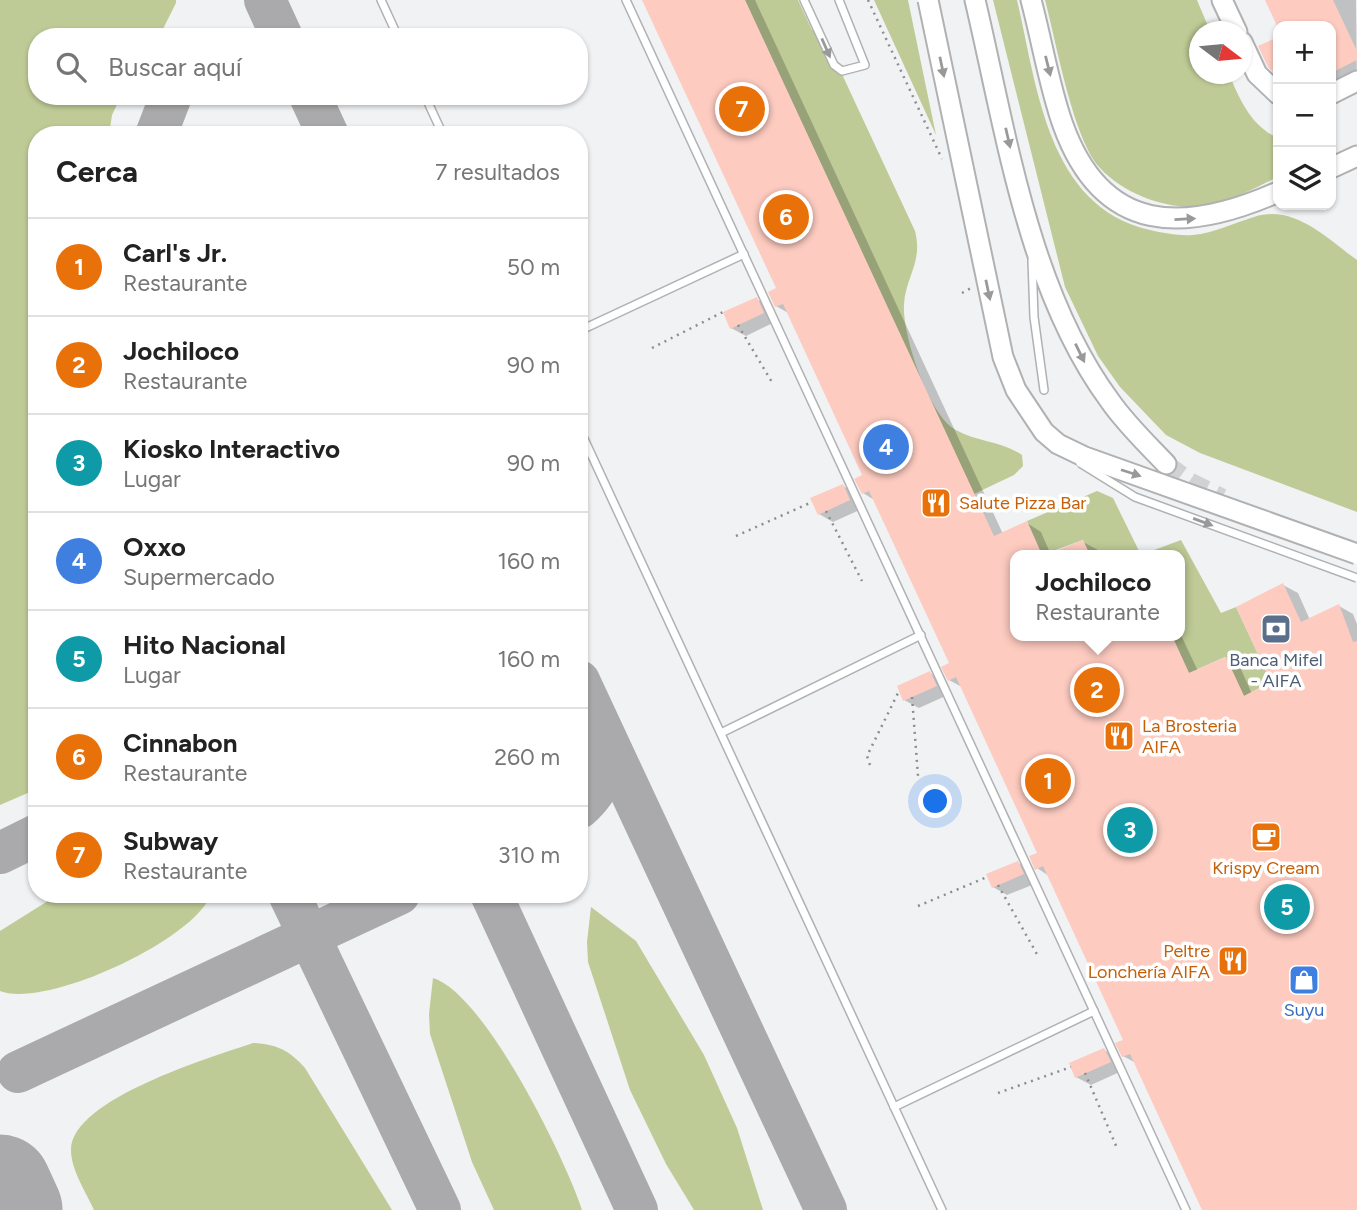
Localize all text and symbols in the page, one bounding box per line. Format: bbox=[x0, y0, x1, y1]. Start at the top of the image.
north arrow bbox=[1189, 21, 1252, 84]
map controls bbox=[1273, 21, 1336, 210]
button: + bbox=[1273, 21, 1336, 84]
search box bbox=[28, 28, 588, 105]
one-way arrow bbox=[820, 38, 832, 58]
icon: search bbox=[52, 48, 90, 86]
text: Buscar aquí bbox=[108, 51, 242, 83]
one-way arrow bbox=[1043, 55, 1054, 77]
one-way arrow bbox=[937, 56, 948, 78]
pin: 7 bbox=[719, 83, 765, 135]
button: − bbox=[1273, 84, 1336, 147]
one-way arrow bbox=[1003, 127, 1014, 149]
button: layers bbox=[1273, 147, 1336, 210]
text: Cerca bbox=[56, 153, 138, 190]
text: 7 resultados bbox=[435, 158, 560, 186]
pin: 6 bbox=[763, 191, 809, 243]
one-way arrow bbox=[1174, 213, 1196, 224]
text: Carl's Jr. bbox=[123, 237, 227, 269]
text: 1 bbox=[74, 253, 84, 281]
text: 50 m bbox=[507, 253, 560, 281]
text: Restaurante bbox=[123, 269, 247, 297]
one-way arrow bbox=[983, 279, 994, 301]
text: Jochiloco bbox=[123, 335, 239, 367]
one-way arrow bbox=[1075, 343, 1086, 363]
text: 2 bbox=[72, 351, 86, 379]
text: 90 m bbox=[507, 351, 560, 379]
text: Restaurante bbox=[123, 367, 247, 395]
pin: 4 bbox=[863, 421, 909, 473]
text: Kiosko Interactivo bbox=[123, 433, 340, 465]
text: 3 bbox=[73, 449, 85, 477]
text: 90 m bbox=[507, 449, 560, 477]
text: Lugar bbox=[123, 465, 181, 493]
one-way arrow bbox=[1121, 468, 1142, 479]
restaurant icon: Salute Pizza Bar bbox=[919, 486, 953, 520]
place label: Salute Pizza Bar bbox=[959, 492, 1086, 514]
one-way arrow bbox=[1192, 517, 1213, 528]
text: Oxxo bbox=[123, 531, 186, 563]
text: 4 bbox=[72, 547, 86, 575]
text: 160 m bbox=[497, 547, 560, 575]
popup bbox=[1010, 550, 1185, 641]
text: Supermercado bbox=[123, 563, 275, 591]
text: Jochiloco bbox=[1035, 566, 1151, 598]
text: Restaurante bbox=[1035, 598, 1160, 626]
bank icon: Banca Mifel - AIFA bbox=[1259, 612, 1293, 646]
text: Hito Nacional bbox=[123, 629, 286, 661]
text: 5 bbox=[72, 645, 86, 673]
text: 160 m bbox=[497, 645, 560, 673]
place label: Banca Mifel - AIFA bbox=[1229, 649, 1323, 692]
text: Lugar bbox=[123, 661, 181, 689]
pin: 2 bbox=[1074, 664, 1120, 716]
place label: La Brosteria AIFA bbox=[1142, 715, 1237, 758]
restaurant icon: La Brosteria AIFA bbox=[1102, 719, 1136, 753]
text: Cinnabon bbox=[123, 727, 237, 759]
text: 6 bbox=[72, 743, 86, 771]
text: 260 m bbox=[494, 743, 560, 771]
pin: 1 bbox=[1025, 755, 1071, 807]
text: Restaurante bbox=[123, 759, 247, 787]
your location bbox=[918, 784, 952, 818]
pin: 3 bbox=[1107, 804, 1153, 856]
cafe icon: Krispy Cream bbox=[1249, 820, 1283, 854]
text: Subway bbox=[123, 825, 218, 857]
text: 7 bbox=[73, 841, 85, 869]
text: 310 m bbox=[498, 841, 560, 869]
text: Restaurante bbox=[123, 857, 247, 885]
place label: Krispy Cream bbox=[1212, 857, 1320, 879]
pin: 5 bbox=[1264, 881, 1310, 933]
place label: Peltre Lonchería AIFA bbox=[1088, 940, 1210, 983]
restaurant icon: Peltre Lonchería AIFA bbox=[1216, 944, 1250, 978]
shop icon: Suyu bbox=[1287, 963, 1321, 997]
place label: Suyu bbox=[1284, 999, 1324, 1021]

